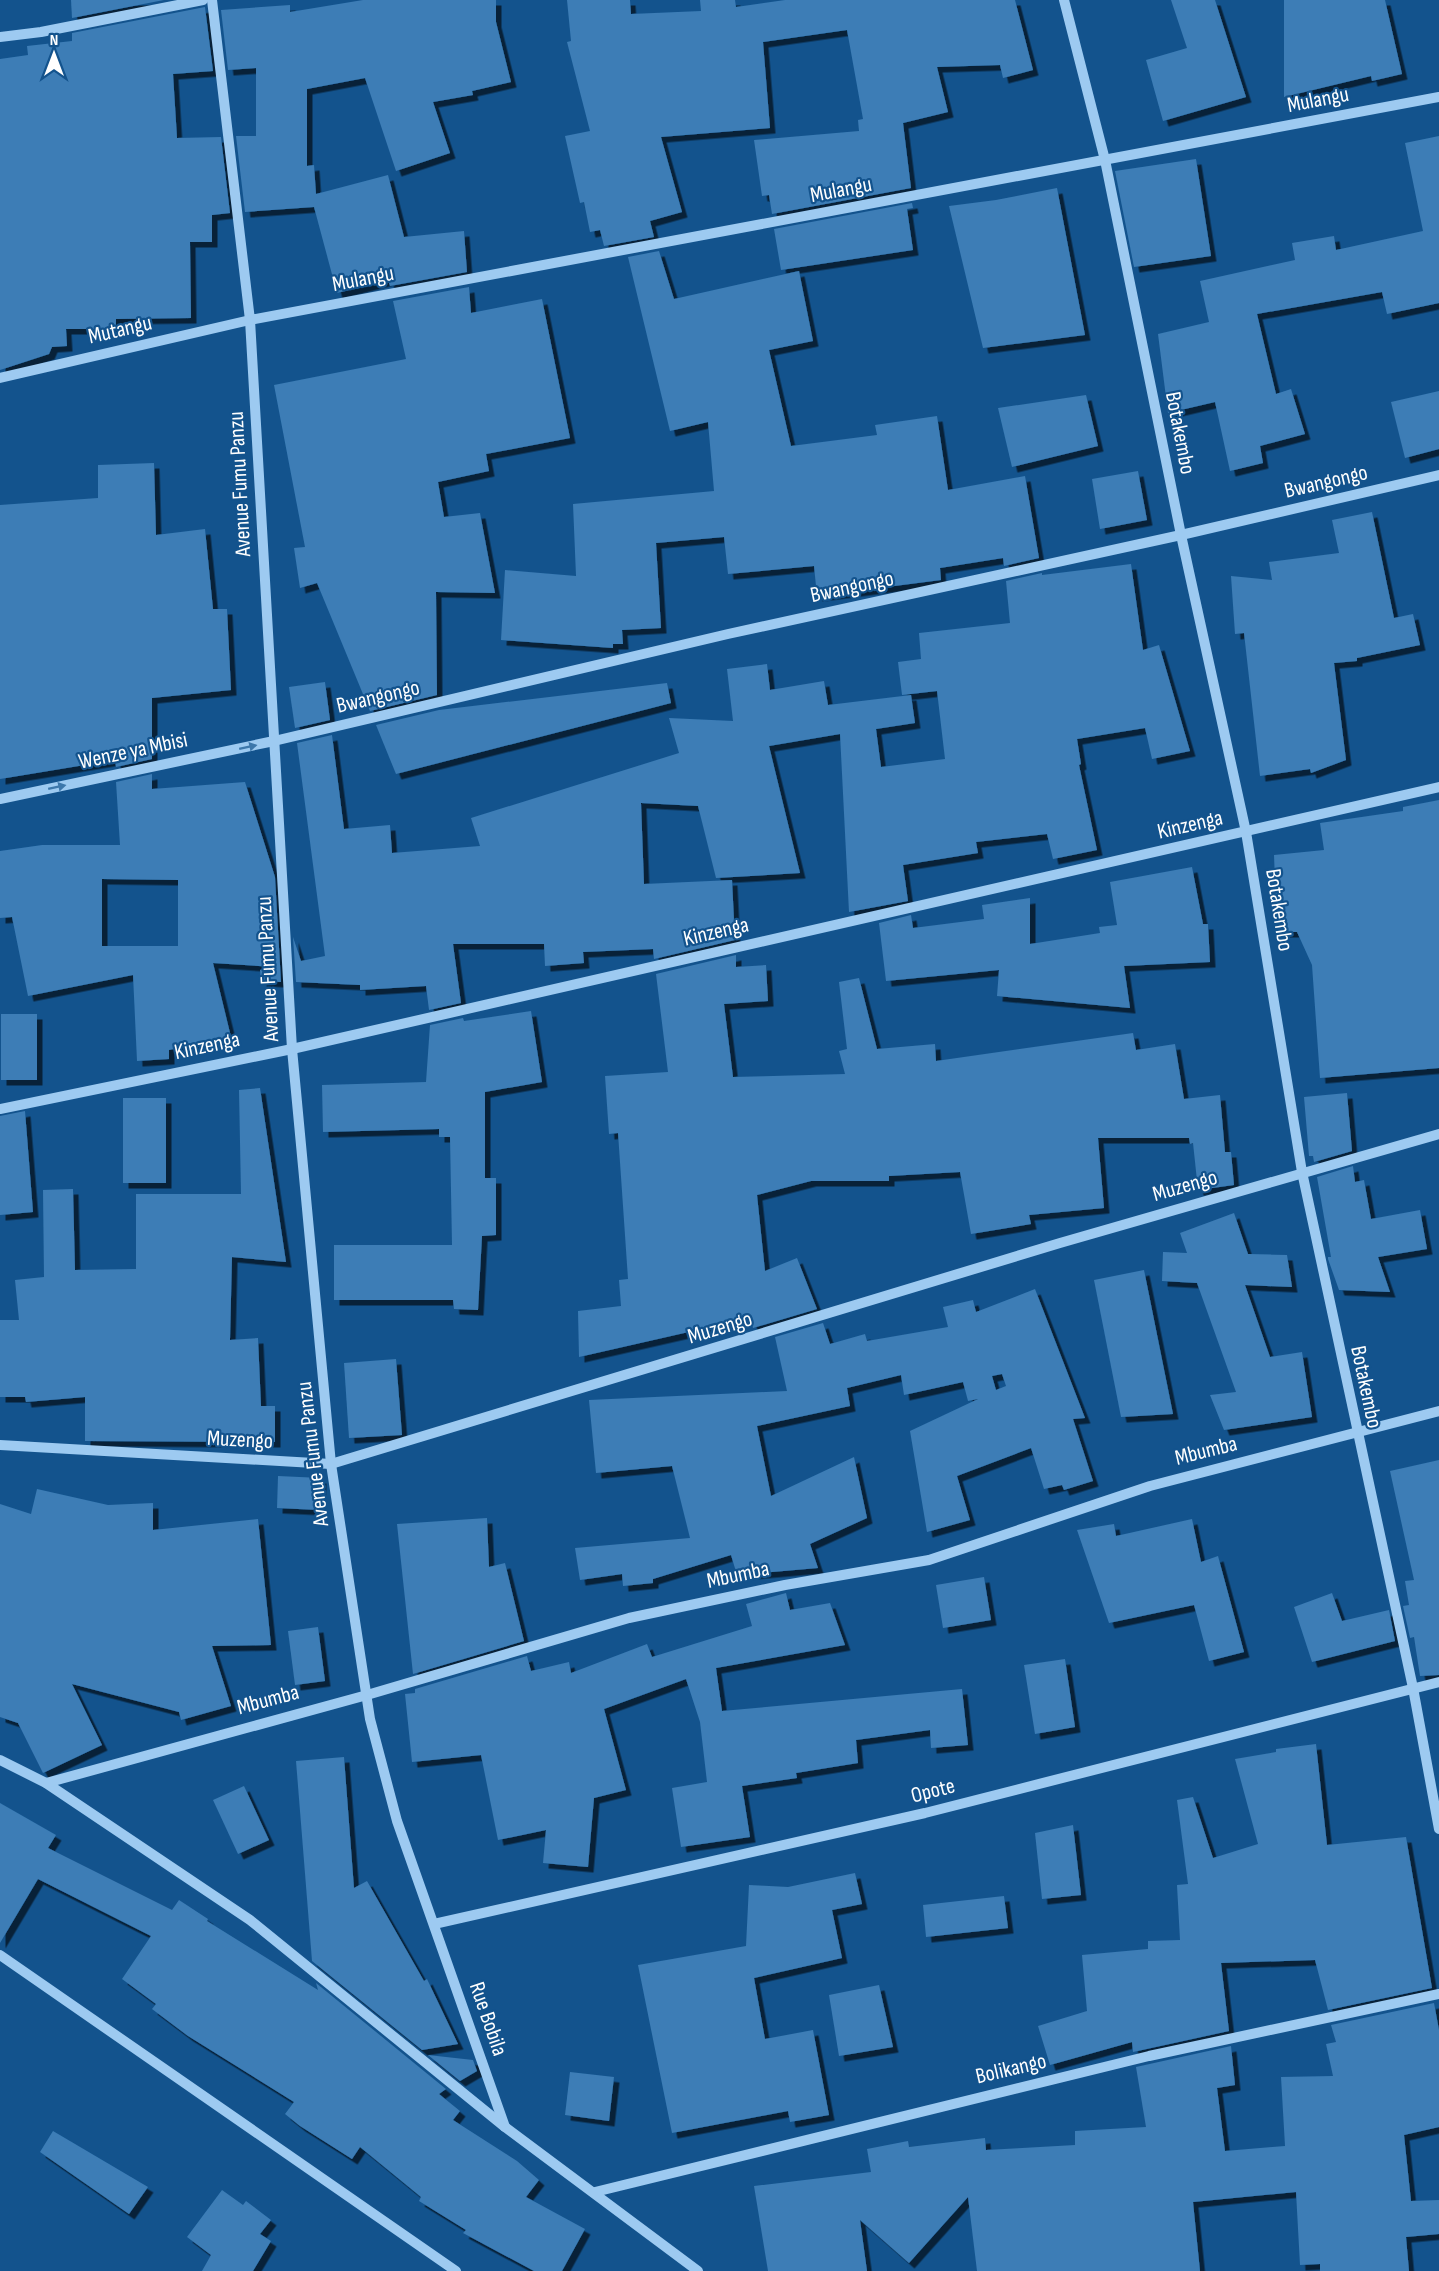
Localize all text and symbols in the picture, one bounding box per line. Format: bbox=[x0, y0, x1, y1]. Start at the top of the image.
north arrow bbox=[24, 24, 84, 84]
text: N bbox=[50, 31, 58, 50]
street label: Mulangu bbox=[1285, 81, 1351, 119]
street label: Mulangu bbox=[808, 171, 874, 209]
street label: Mulangu bbox=[330, 260, 396, 298]
street label: Mutangu bbox=[85, 310, 155, 350]
street label: Botakembo bbox=[1159, 390, 1201, 476]
street label: Avenue Fumu Panzu bbox=[223, 411, 257, 558]
street label: Bwangongo bbox=[1282, 459, 1370, 505]
street label: Bwangongo bbox=[808, 565, 896, 609]
street label: Bwangongo bbox=[334, 674, 422, 720]
street label: Wenze ya Mbisi bbox=[76, 726, 190, 776]
one-way arrow bbox=[239, 742, 258, 751]
one-way arrow bbox=[48, 782, 67, 791]
street label: Kinzenga bbox=[1155, 804, 1225, 846]
street label: Botakembo bbox=[1259, 867, 1299, 953]
street label: Avenue Fumu Panzu bbox=[251, 896, 285, 1043]
street label: Kinzenga bbox=[681, 911, 751, 953]
street label: Kinzenga bbox=[172, 1026, 242, 1066]
street label: Muzengo bbox=[1150, 1164, 1220, 1208]
street label: Muzengo bbox=[685, 1305, 755, 1351]
street label: Botakembo bbox=[1344, 1343, 1388, 1431]
street label: Avenue Fumu Panzu bbox=[291, 1380, 335, 1529]
street label: Muzengo bbox=[206, 1425, 274, 1455]
street label: Mbumba bbox=[1172, 1430, 1240, 1472]
street label: Mbumba bbox=[704, 1555, 772, 1595]
street label: Mbumba bbox=[234, 1679, 302, 1721]
street label: Opote bbox=[908, 1773, 958, 1809]
street label: Rue Bobila bbox=[463, 1978, 513, 2060]
street label: Bolikango bbox=[973, 2048, 1049, 2090]

